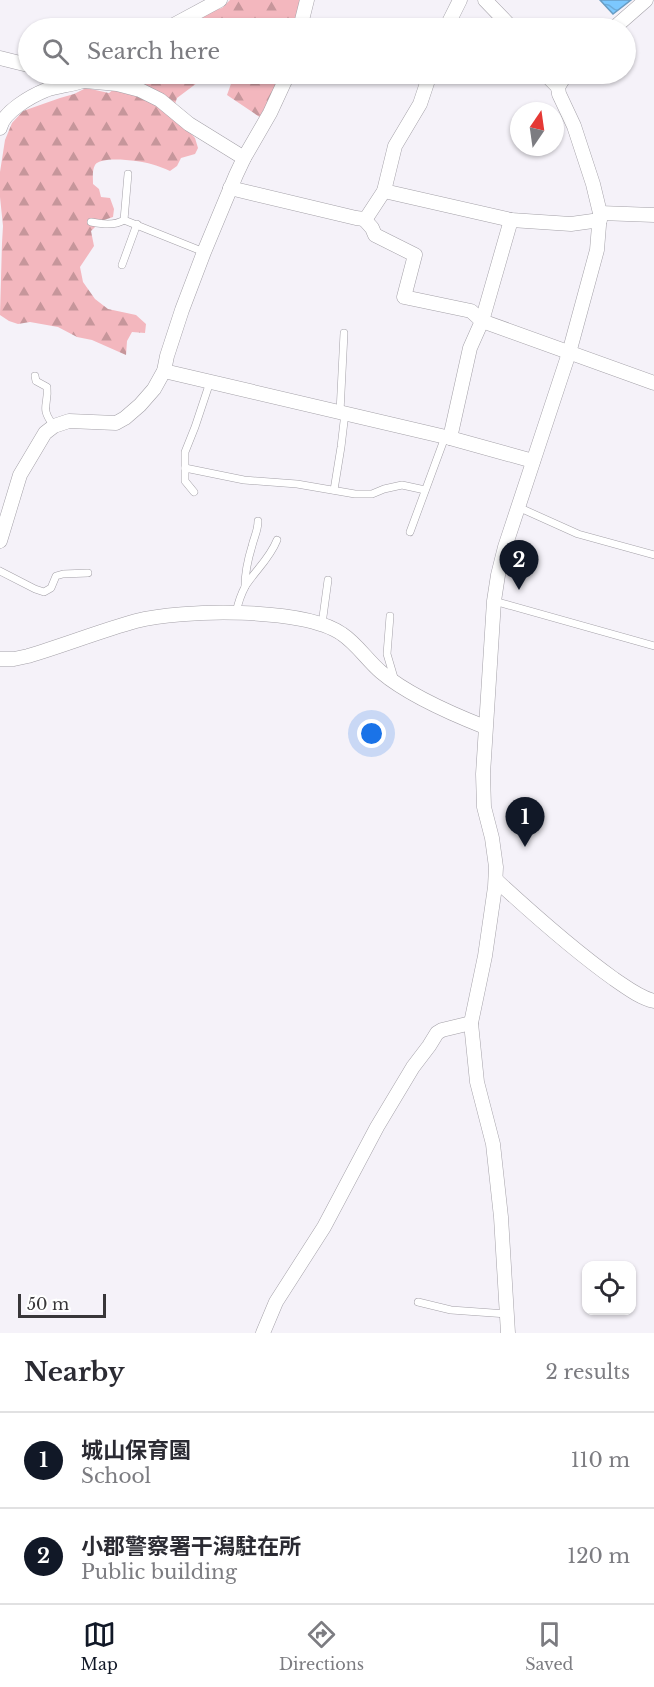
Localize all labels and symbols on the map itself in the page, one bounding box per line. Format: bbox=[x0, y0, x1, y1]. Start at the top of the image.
north arrow bbox=[510, 102, 564, 156]
pin: 2 bbox=[500, 540, 538, 590]
your location bbox=[357, 719, 386, 748]
pin: 1 bbox=[506, 798, 544, 847]
scale bar bbox=[18, 1291, 106, 1318]

